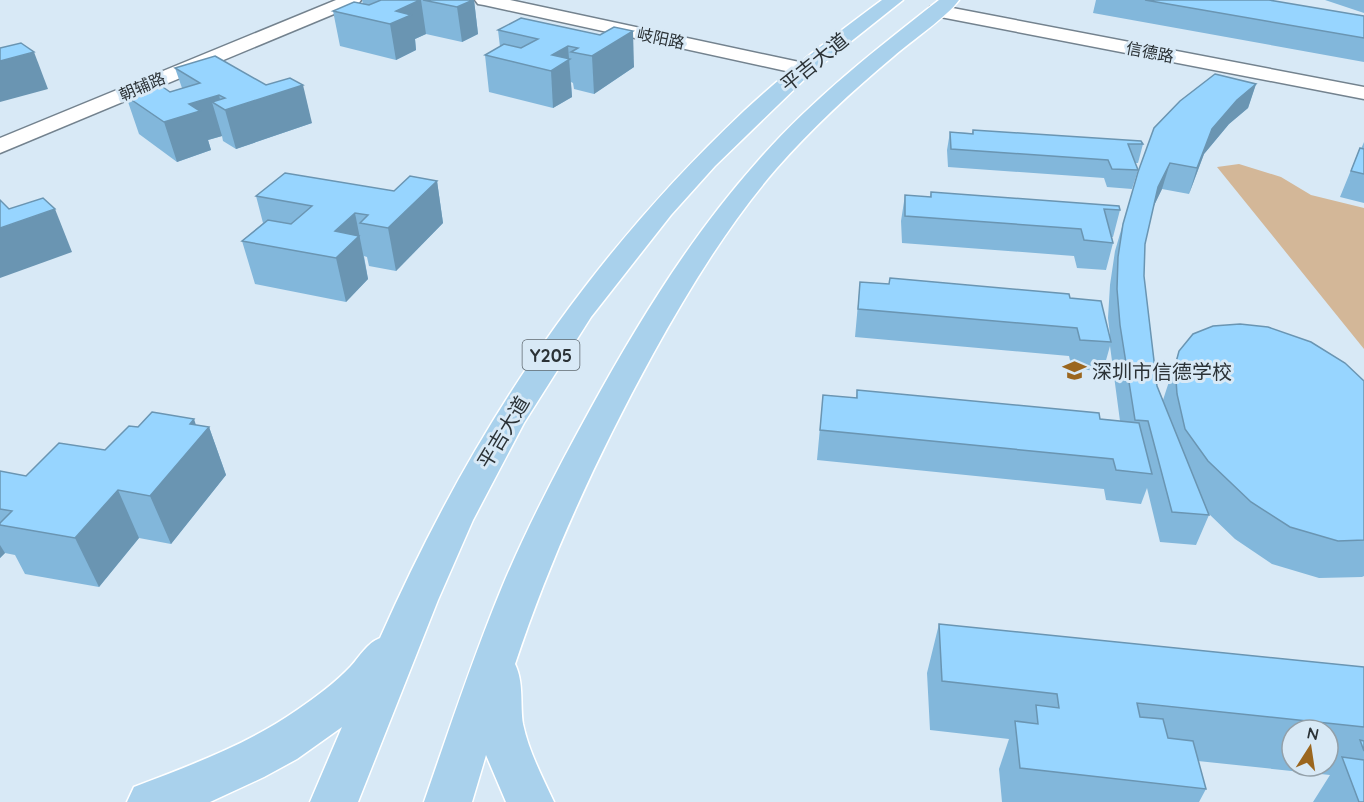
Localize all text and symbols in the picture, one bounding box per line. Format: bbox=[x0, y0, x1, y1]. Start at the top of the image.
street label: 岐阳路 bbox=[635, 23, 687, 53]
street label: 平吉大道 bbox=[775, 27, 853, 97]
street label: 信德路 bbox=[1125, 38, 1175, 66]
street label: 朝辅路 bbox=[116, 67, 168, 105]
road number: Y205 bbox=[522, 340, 580, 370]
school or university icon: 深圳市信德学校 bbox=[1061, 358, 1087, 384]
place label: 深圳市信德学校 bbox=[1092, 359, 1232, 384]
street label: 平吉大道 bbox=[472, 391, 534, 473]
north arrow bbox=[1280, 718, 1340, 778]
text: N bbox=[1305, 722, 1321, 744]

